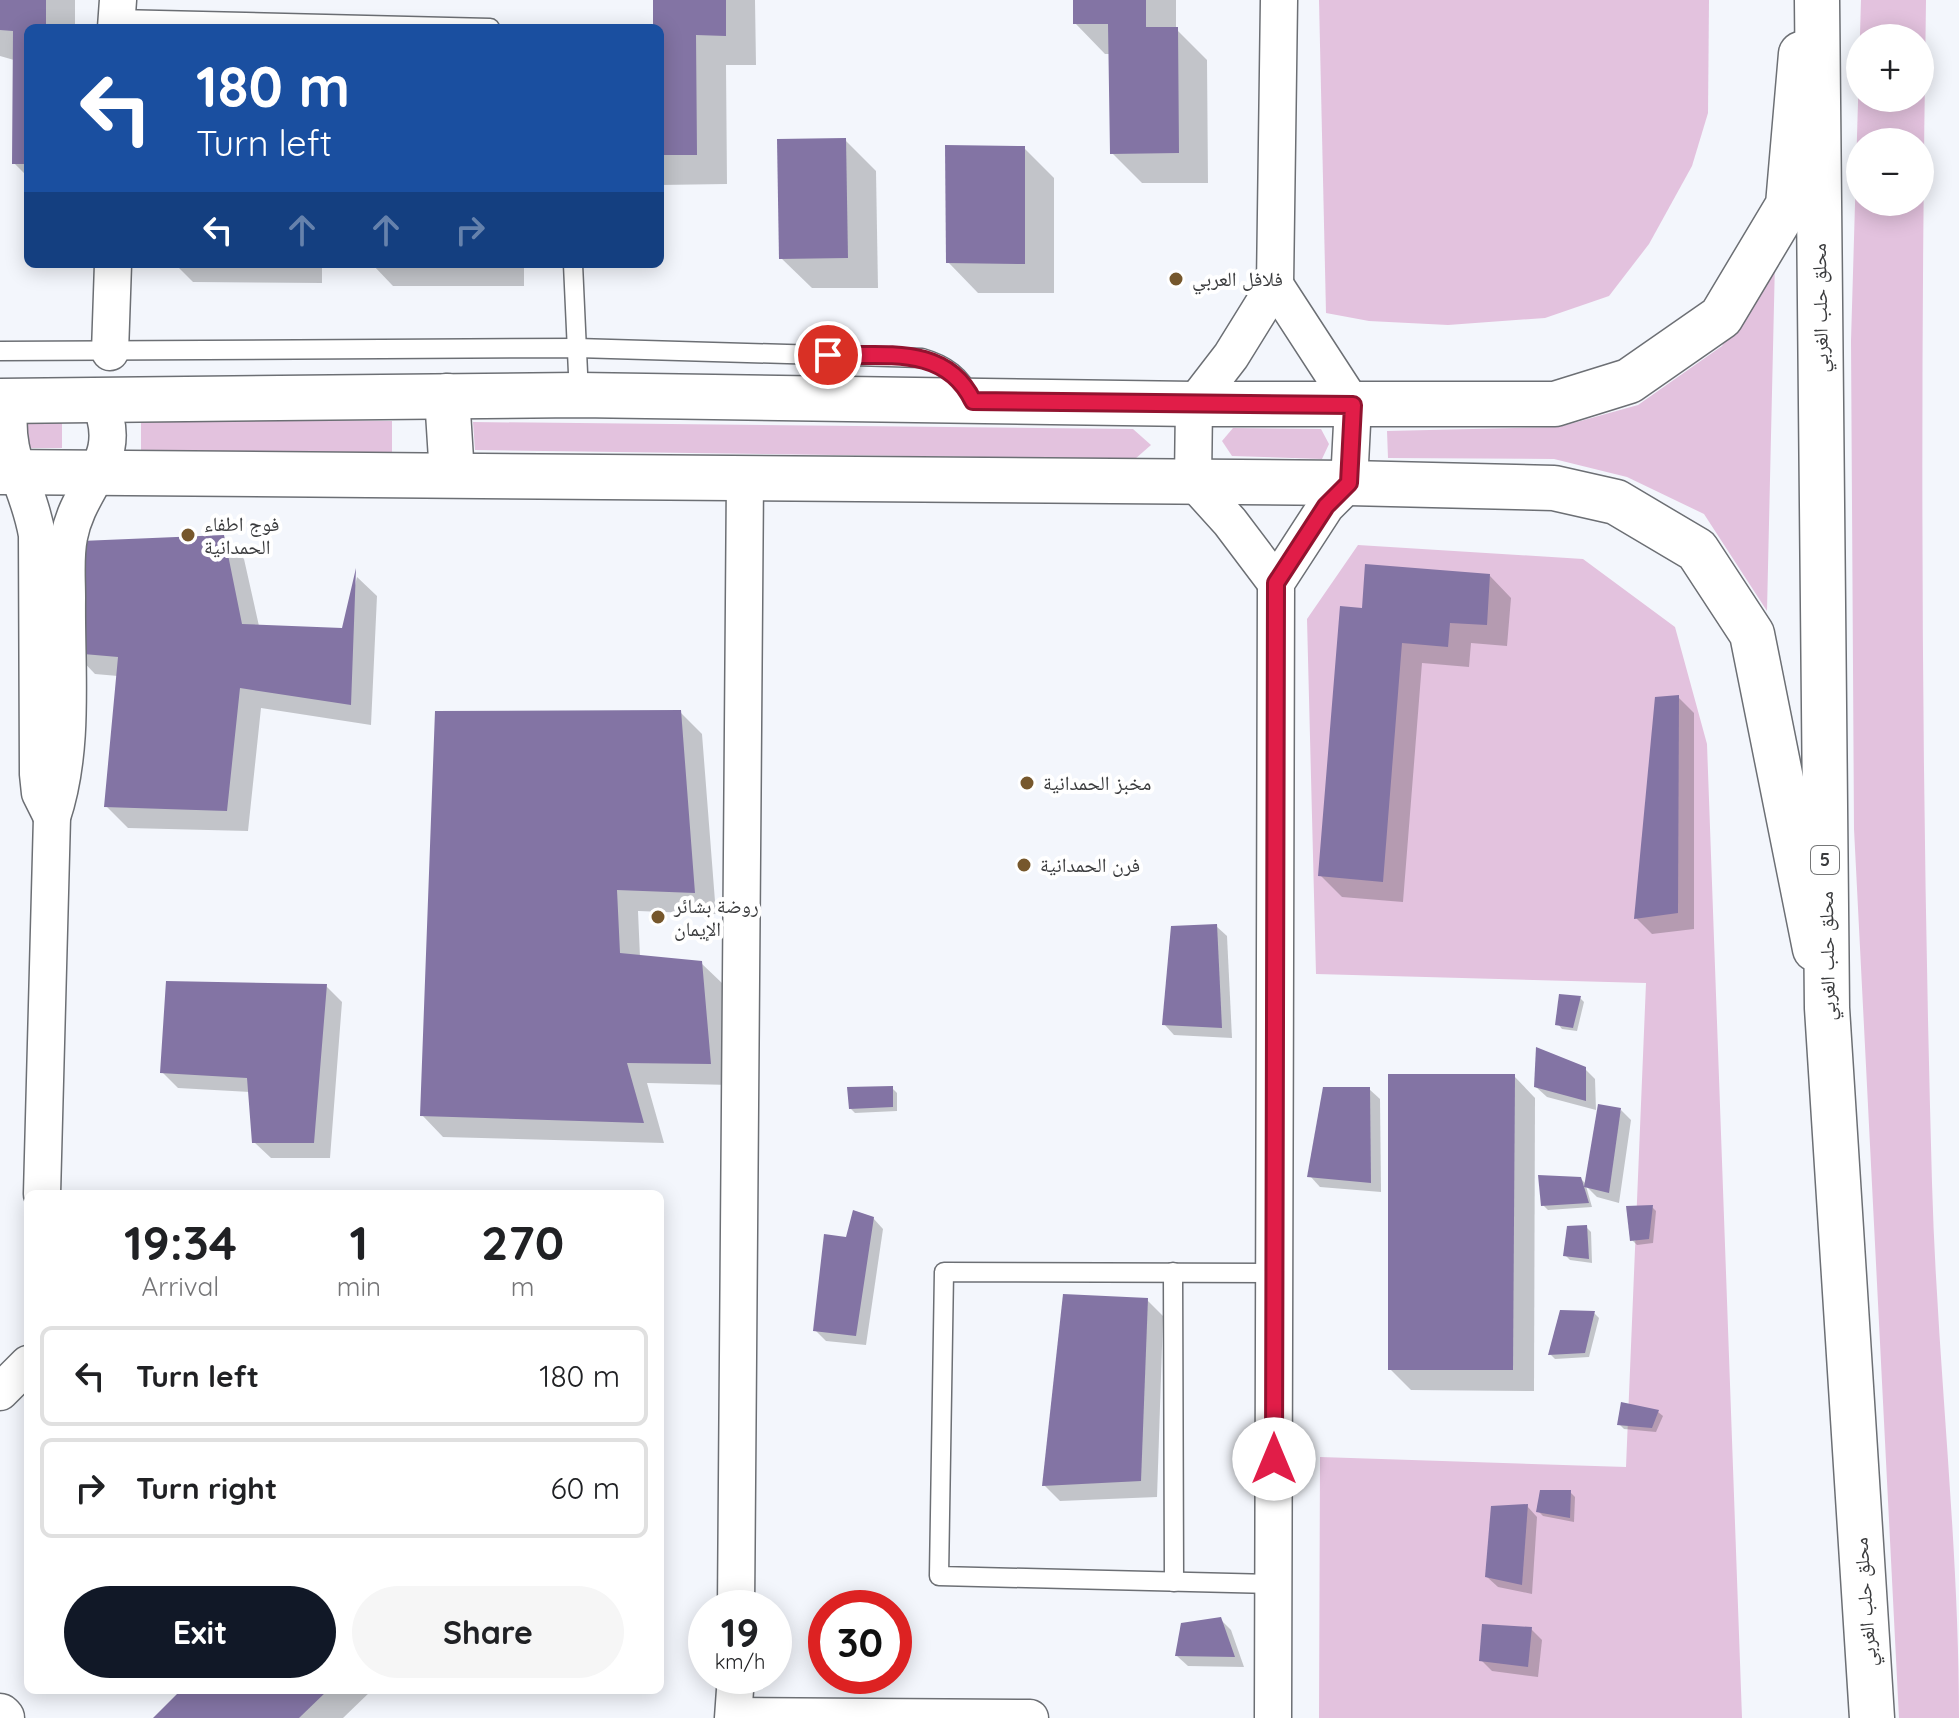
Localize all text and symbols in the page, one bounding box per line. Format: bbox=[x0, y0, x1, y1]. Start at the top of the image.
map controls bbox=[1846, 24, 1934, 216]
button: + bbox=[1846, 24, 1934, 112]
text: 180 m bbox=[196, 51, 350, 121]
icon: left bbox=[64, 56, 168, 160]
text: Turn left bbox=[196, 120, 332, 165]
button: − bbox=[1846, 128, 1934, 216]
icon: left bbox=[196, 208, 240, 252]
icon: ahead bbox=[280, 208, 324, 252]
icon: ahead bbox=[364, 208, 408, 252]
icon: right bbox=[448, 208, 492, 252]
street label: محلق حلب الغربي bbox=[1806, 243, 1837, 373]
place label: فلافل العربي bbox=[1192, 266, 1283, 295]
marker: فلافل العربي bbox=[1167, 270, 1185, 288]
pin bbox=[794, 321, 862, 389]
icon: arrive bbox=[806, 333, 850, 377]
place label: فوج اطفاء الحمدانية bbox=[204, 511, 279, 559]
marker: فوج اطفاء الحمدانية bbox=[179, 526, 197, 544]
place label: مخبز الحمدانية bbox=[1043, 770, 1151, 795]
marker: مخبز الحمدانية bbox=[1018, 774, 1036, 792]
road number: 5 bbox=[1811, 846, 1839, 874]
place label: فرن الحمدانية bbox=[1040, 852, 1140, 877]
marker: فرن الحمدانية bbox=[1015, 856, 1033, 874]
street label: محلق حلب الغربي bbox=[1813, 891, 1844, 1021]
place label: روضة بشائر الإيمان bbox=[673, 893, 759, 942]
marker: روضة بشائر الإيمان bbox=[649, 908, 667, 926]
text: 19:34 bbox=[124, 1212, 237, 1272]
text: 1 bbox=[350, 1212, 368, 1272]
text: 270 bbox=[481, 1212, 564, 1272]
text: Arrival bbox=[141, 1270, 219, 1303]
text: min bbox=[337, 1270, 381, 1303]
text: m bbox=[511, 1270, 534, 1303]
icon: left bbox=[68, 1354, 112, 1398]
text: Turn left bbox=[136, 1357, 259, 1395]
text: 180 m bbox=[539, 1357, 620, 1395]
position arrow bbox=[1232, 1417, 1316, 1501]
icon: right bbox=[68, 1466, 112, 1510]
text: Turn right bbox=[136, 1469, 277, 1507]
text: 60 m bbox=[550, 1469, 620, 1507]
street label: محلق حلب الغربي bbox=[1848, 1536, 1886, 1668]
button: Exit bbox=[64, 1586, 336, 1678]
button: Share bbox=[352, 1586, 624, 1678]
speed limit sign: 30 bbox=[808, 1590, 912, 1694]
text: 19 bbox=[721, 1607, 759, 1657]
text: km/h bbox=[715, 1649, 765, 1674]

